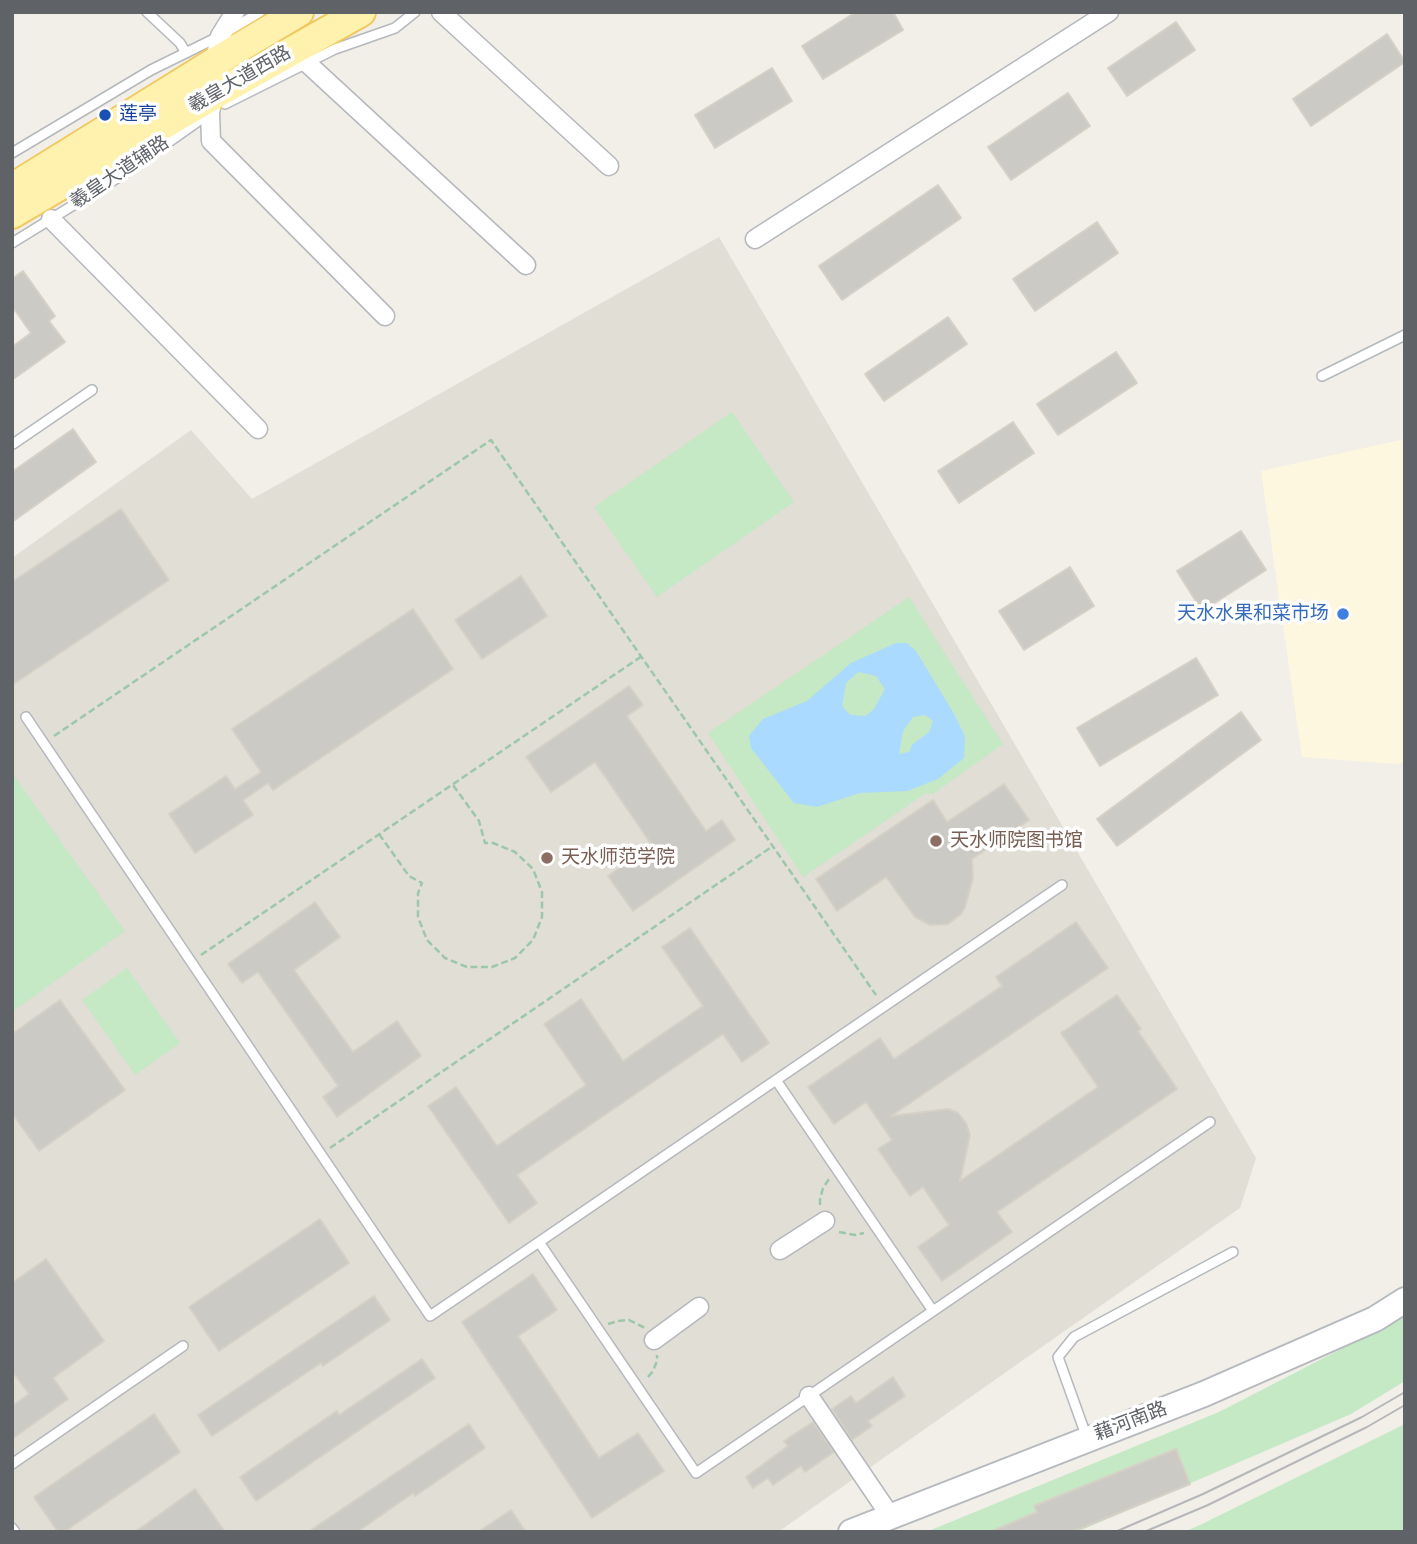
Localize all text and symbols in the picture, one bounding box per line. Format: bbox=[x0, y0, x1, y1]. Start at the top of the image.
street label: 羲皇大道西路 bbox=[185, 42, 295, 118]
place label: 莲亭 bbox=[119, 104, 157, 126]
marker: 莲亭 bbox=[97, 107, 113, 123]
street label: 羲皇大道辅路 bbox=[66, 132, 174, 214]
place label: 天水水果和菜市场 bbox=[1177, 603, 1329, 625]
marker: 天水水果和菜市场 bbox=[1335, 606, 1351, 622]
place label: 天水师院图书馆 bbox=[950, 830, 1083, 852]
marker: 天水师院图书馆 bbox=[928, 833, 944, 849]
place label: 天水师范学院 bbox=[561, 847, 675, 869]
marker: 天水师范学院 bbox=[539, 850, 555, 866]
street label: 藉河南路 bbox=[1091, 1398, 1171, 1446]

